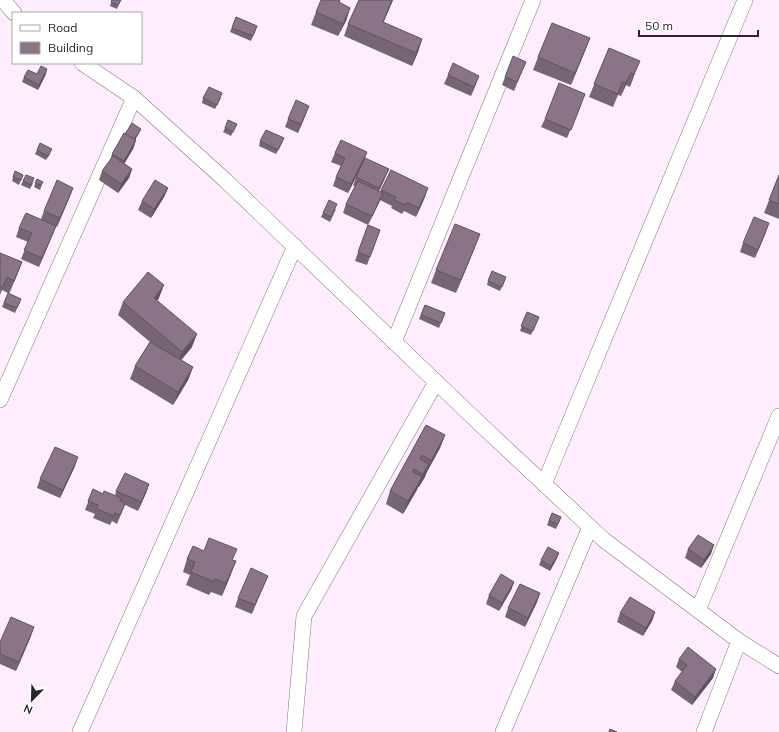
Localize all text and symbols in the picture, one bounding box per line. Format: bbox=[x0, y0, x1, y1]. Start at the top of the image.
legend bbox=[12, 12, 142, 64]
scale bar bbox=[639, 12, 758, 38]
text: 50 m bbox=[645, 18, 673, 33]
text: Road bbox=[48, 20, 77, 35]
text: Building bbox=[48, 40, 93, 55]
north arrow bbox=[12, 680, 52, 720]
text: N bbox=[22, 701, 35, 717]

